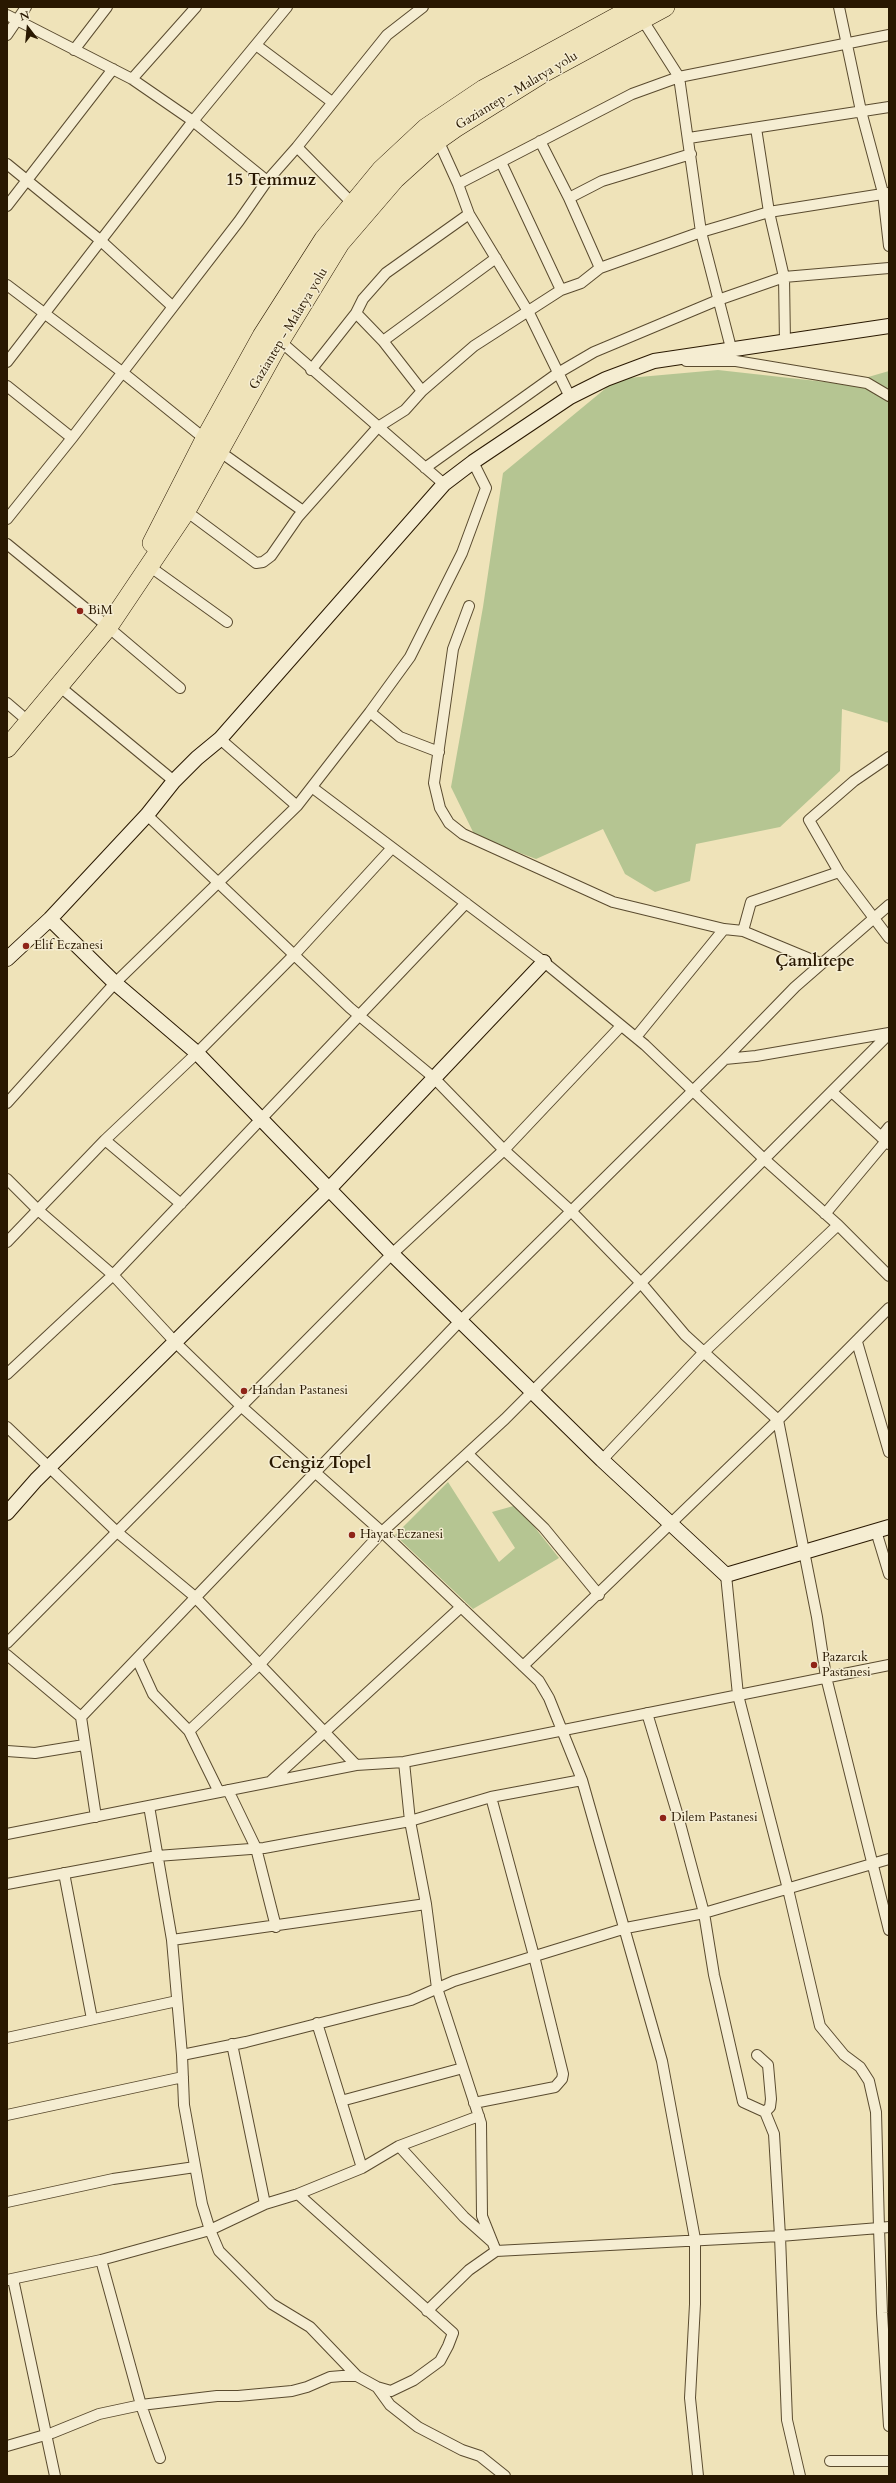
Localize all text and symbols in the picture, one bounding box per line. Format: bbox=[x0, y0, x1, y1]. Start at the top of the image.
text: N bbox=[18, 7, 31, 25]
north arrow bbox=[8, 8, 48, 48]
street label: Gaziantep - Malatya yolu bbox=[453, 48, 581, 134]
district label: 15 Temmuz bbox=[226, 171, 316, 191]
street label: Gaziantep - Malatya yolu bbox=[246, 265, 332, 393]
place label: BiM bbox=[88, 603, 113, 619]
marker: BiM bbox=[75, 606, 85, 616]
place label: Elif Eczanesi bbox=[34, 938, 103, 954]
marker: Elif Eczanesi bbox=[21, 941, 31, 951]
district label: Çamlıtepe bbox=[775, 952, 855, 972]
place label: Handan Pastanesi bbox=[252, 1383, 348, 1399]
marker: Handan Pastanesi bbox=[239, 1386, 249, 1396]
district label: Cengiz Topel bbox=[269, 1454, 371, 1474]
place label: Hayat Eczanesi bbox=[360, 1527, 443, 1543]
marker: Hayat Eczanesi bbox=[347, 1530, 357, 1540]
place label: Pazarcık Pastanesi bbox=[822, 1650, 871, 1681]
marker: Pazarcık Pastanesi bbox=[809, 1660, 819, 1670]
place label: Dilem Pastanesi bbox=[671, 1810, 758, 1826]
marker: Dilem Pastanesi bbox=[658, 1813, 668, 1823]

